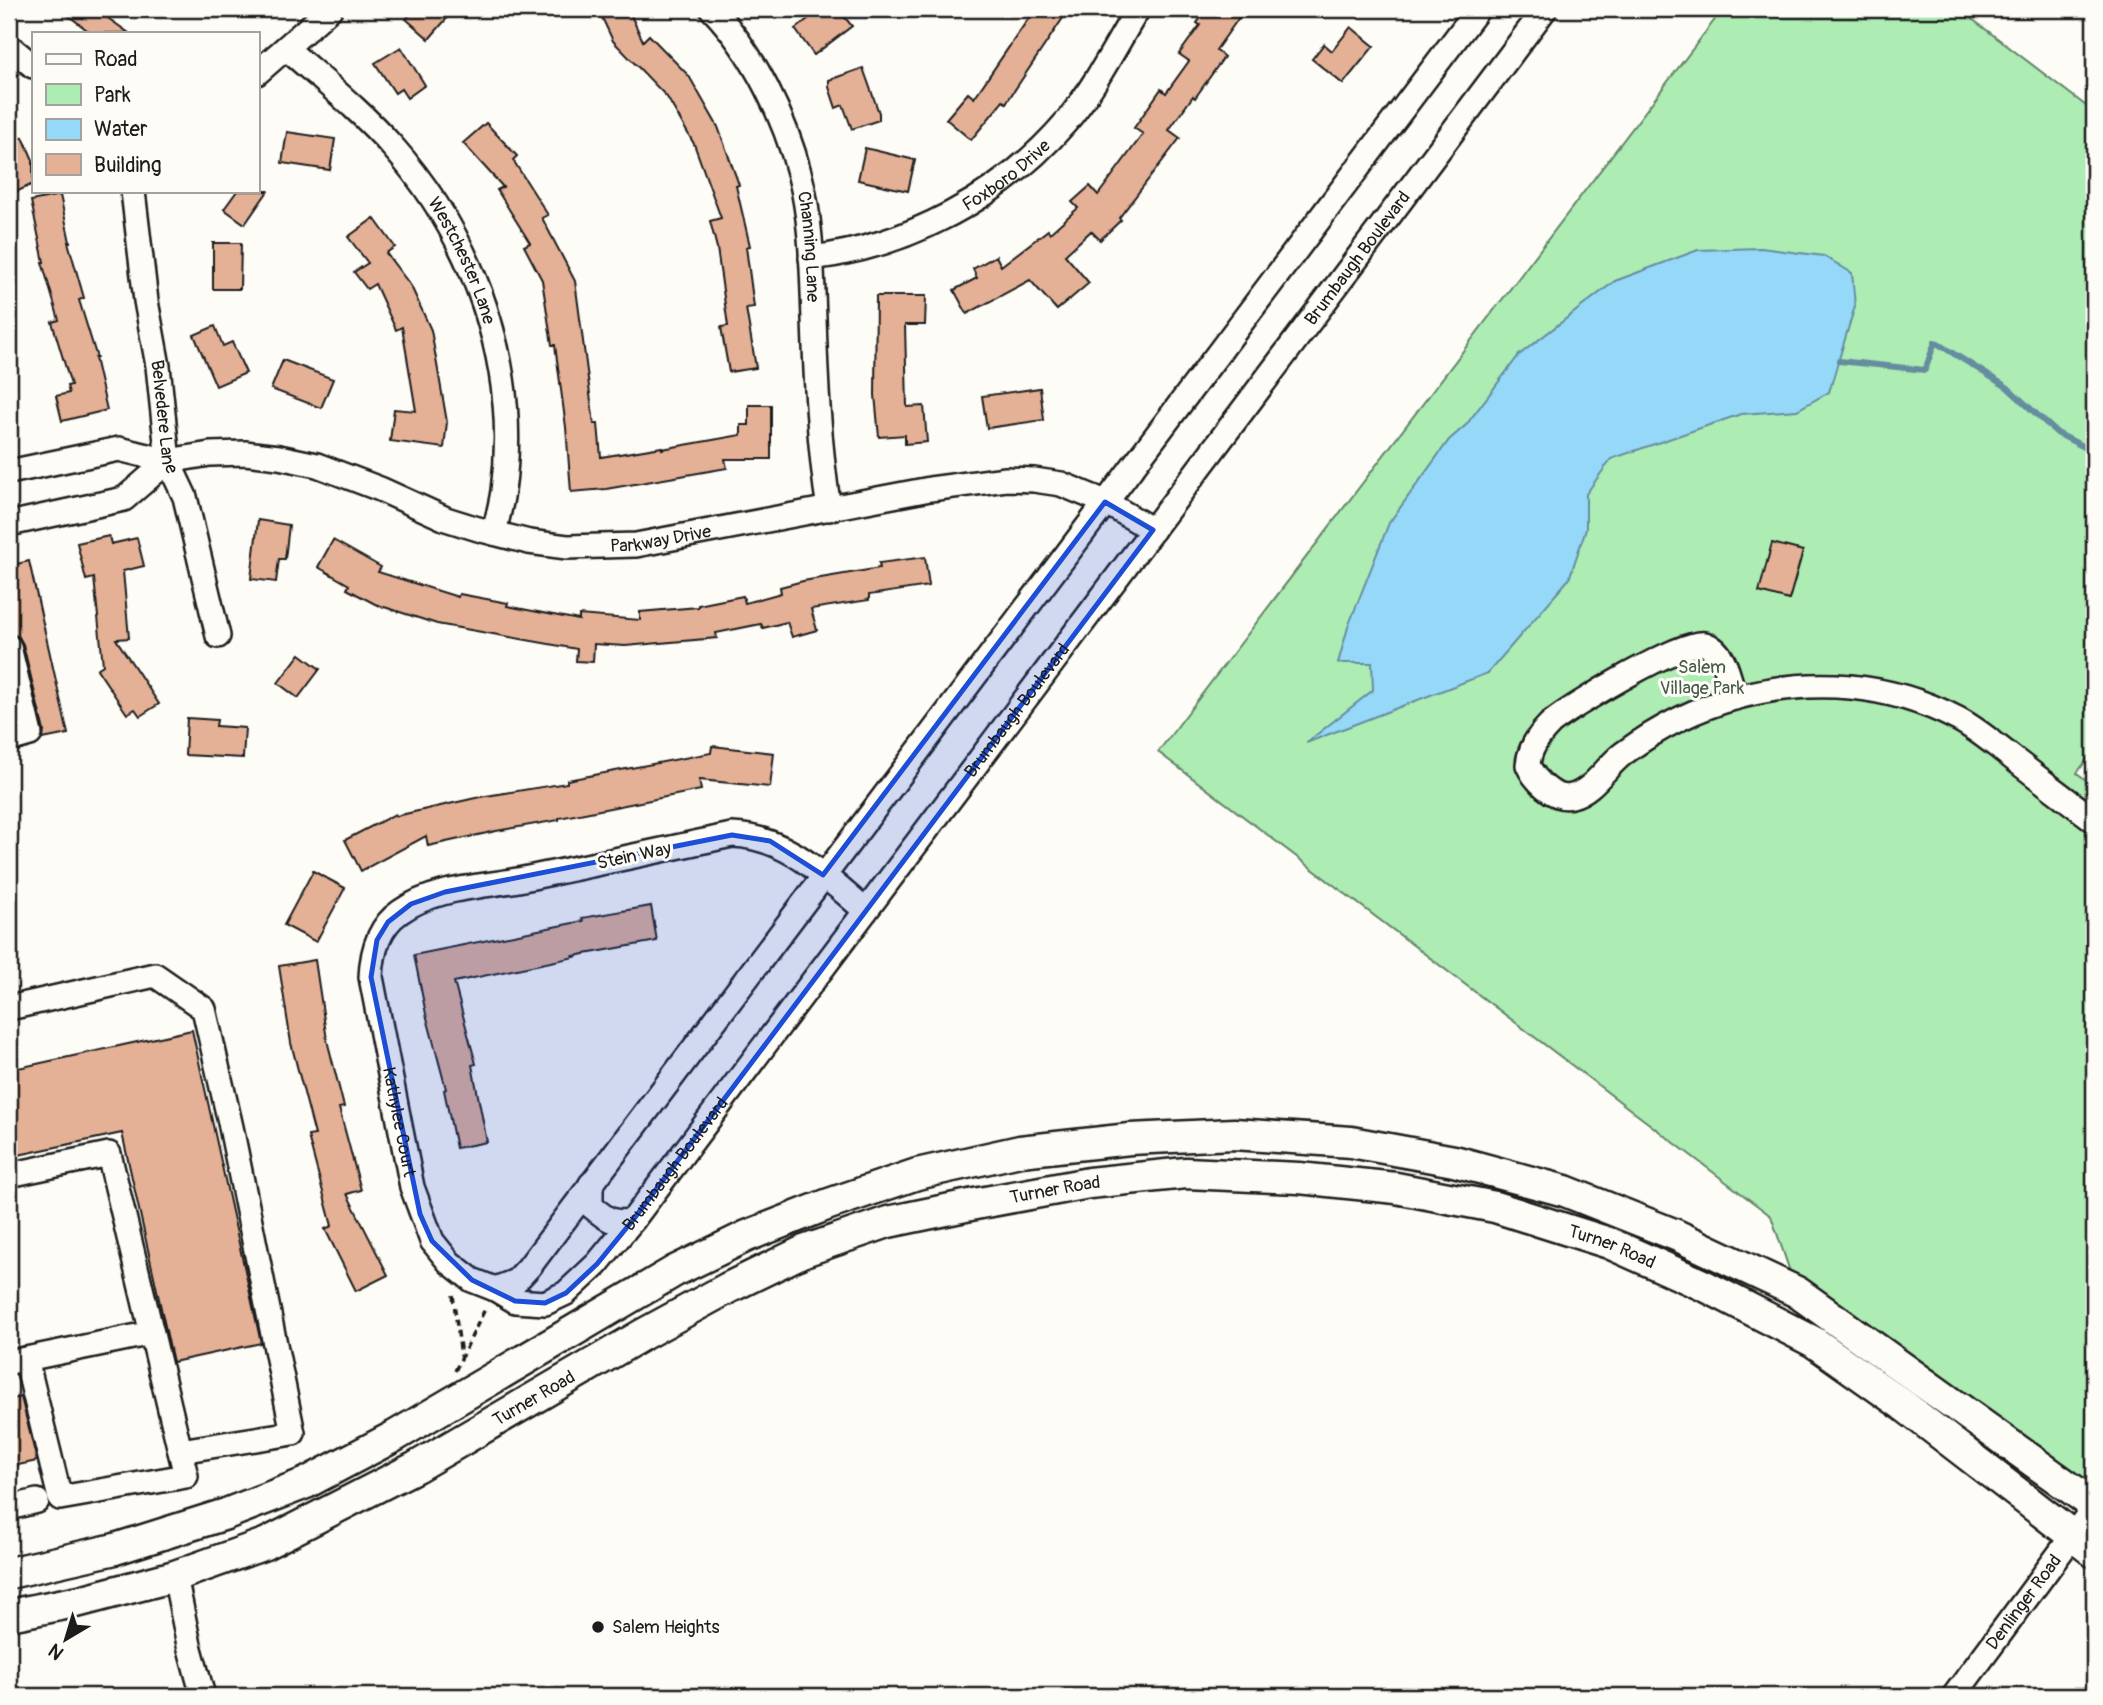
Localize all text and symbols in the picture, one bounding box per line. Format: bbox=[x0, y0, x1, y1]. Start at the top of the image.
legend bbox=[32, 32, 259, 192]
text: Road bbox=[94, 46, 138, 73]
text: Park bbox=[94, 82, 131, 109]
text: Water bbox=[94, 116, 148, 143]
street label: Foxboro Drive bbox=[958, 134, 1055, 216]
text: Building bbox=[94, 152, 161, 179]
street label: Brumbaugh Boulevard bbox=[1299, 186, 1415, 330]
street label: Channing Lane bbox=[792, 189, 825, 303]
street label: Westchester Lane bbox=[423, 193, 501, 327]
street label: Belvedere Lane bbox=[146, 358, 184, 478]
street label: Parkway Drive bbox=[610, 519, 713, 557]
street label: Brumbaugh Boulevard bbox=[959, 639, 1075, 782]
park label: Salem Village Park bbox=[1660, 656, 1745, 700]
street label: Stein Way bbox=[595, 837, 673, 875]
street label: Kathylee Court bbox=[377, 1065, 421, 1179]
street label: Brumbaugh Boulevard bbox=[617, 1092, 733, 1236]
street label: Turner Road bbox=[1008, 1170, 1101, 1209]
street label: Turner Road bbox=[1566, 1219, 1659, 1274]
street label: Turner Road bbox=[488, 1365, 579, 1431]
street label: Denlinger Road bbox=[1981, 1550, 2067, 1654]
north arrow bbox=[32, 1604, 102, 1674]
place label: Salem Heights bbox=[612, 1616, 719, 1639]
marker: Salem Heights bbox=[590, 1619, 606, 1635]
text: N bbox=[44, 1638, 69, 1665]

